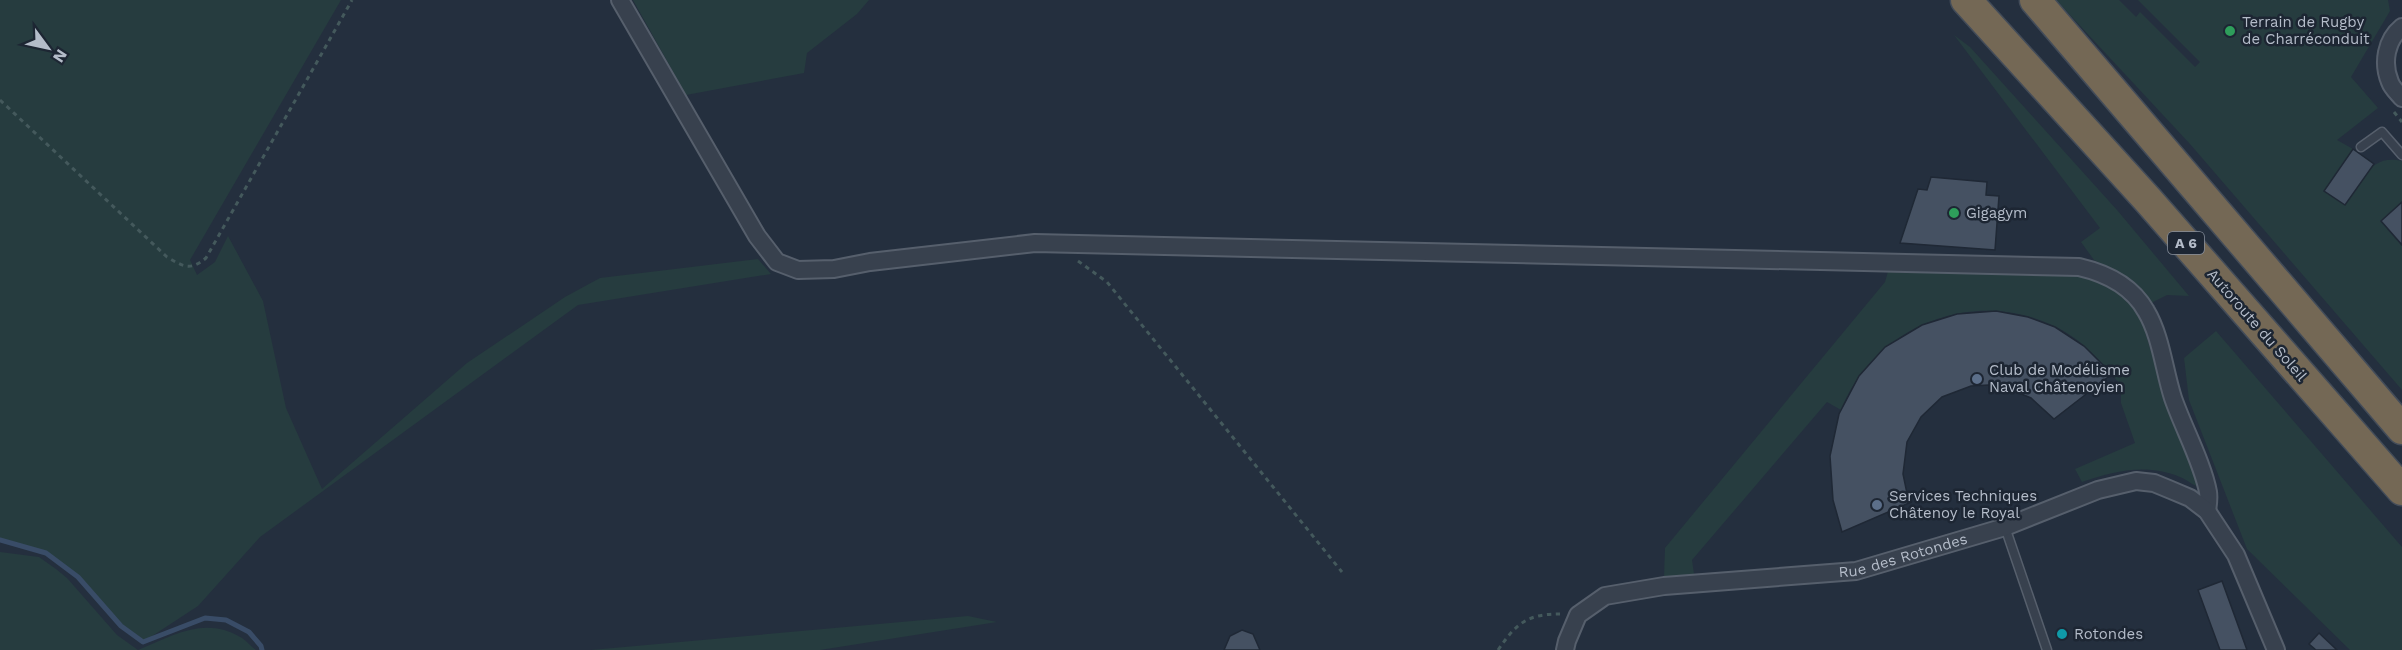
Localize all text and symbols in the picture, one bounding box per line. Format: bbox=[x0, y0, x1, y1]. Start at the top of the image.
place label: Terrain de Rugby de Charréconduit bbox=[2242, 13, 2370, 48]
north arrow bbox=[18, 18, 78, 78]
marker: Terrain de Rugby de Charréconduit bbox=[2223, 24, 2237, 38]
text: N bbox=[49, 46, 71, 66]
place label: Gigagym bbox=[1966, 204, 2027, 222]
marker: Gigagym bbox=[1947, 206, 1961, 220]
road number: A 6 bbox=[2168, 232, 2204, 254]
street label: Autoroute du Soleil bbox=[2203, 265, 2311, 385]
place label: Club de Modélisme Naval Châtenoyien bbox=[1989, 361, 2130, 396]
marker: Club de Modélisme Naval Châtenoyien bbox=[1970, 372, 1984, 386]
place label: Services Techniques Châtenoy le Royal bbox=[1889, 487, 2037, 522]
marker: Services Techniques Châtenoy le Royal bbox=[1870, 498, 1884, 512]
street label: Rue des Rotondes bbox=[1838, 530, 1970, 581]
place label: Rotondes bbox=[2074, 625, 2143, 643]
marker: Rotondes bbox=[2055, 627, 2069, 641]

